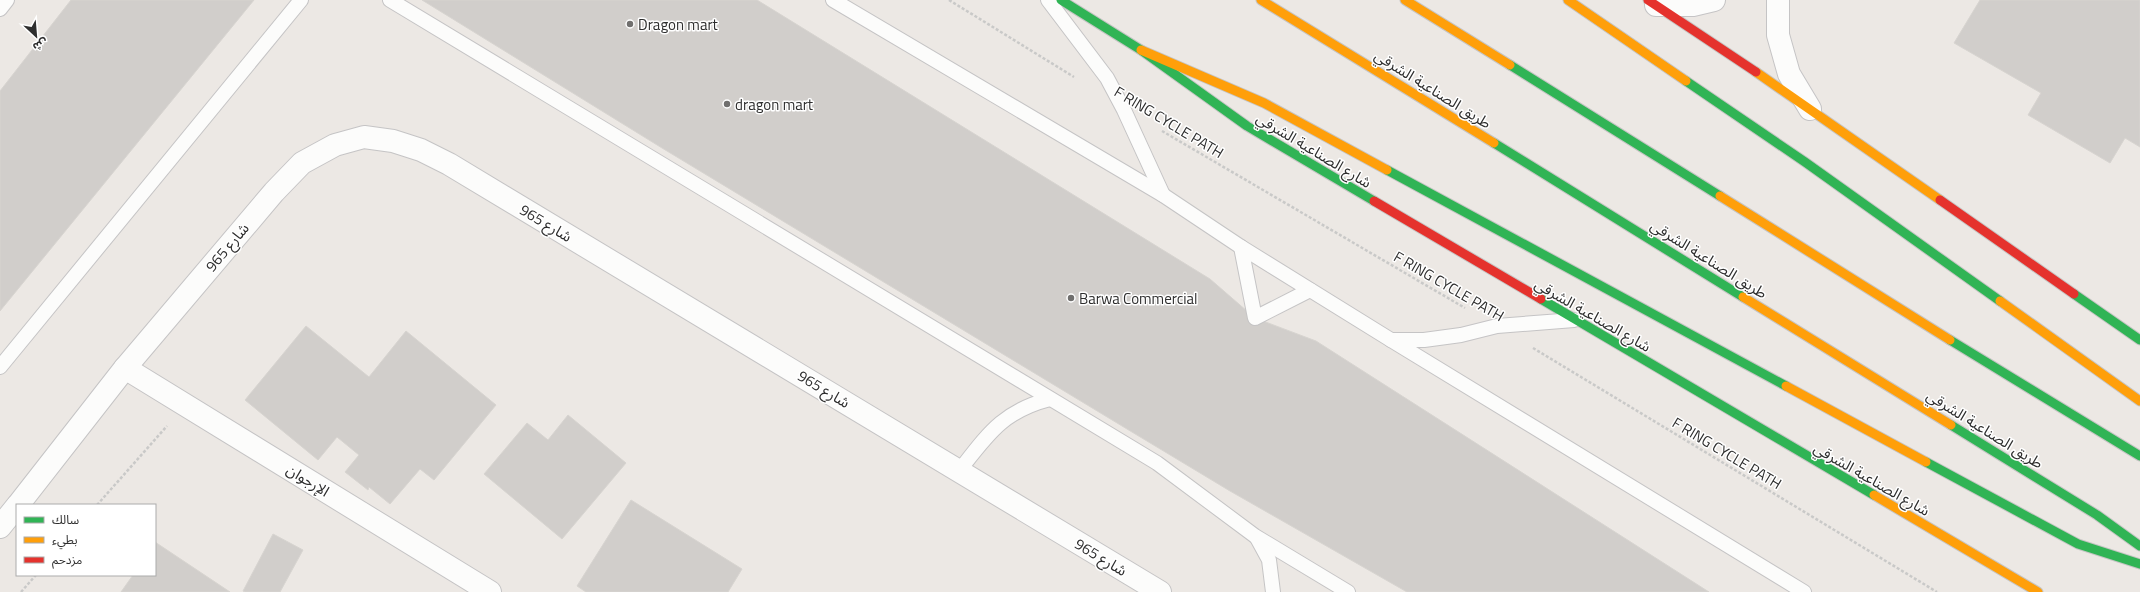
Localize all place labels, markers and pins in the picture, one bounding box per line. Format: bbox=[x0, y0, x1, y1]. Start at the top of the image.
place label: Dragon mart bbox=[638, 13, 719, 36]
marker: Dragon mart bbox=[625, 19, 635, 29]
place label: dragon mart bbox=[735, 93, 814, 116]
marker: dragon mart bbox=[722, 99, 732, 109]
place label: Barwa Commercial bbox=[1079, 287, 1198, 310]
marker: Barwa Commercial bbox=[1066, 293, 1076, 303]

